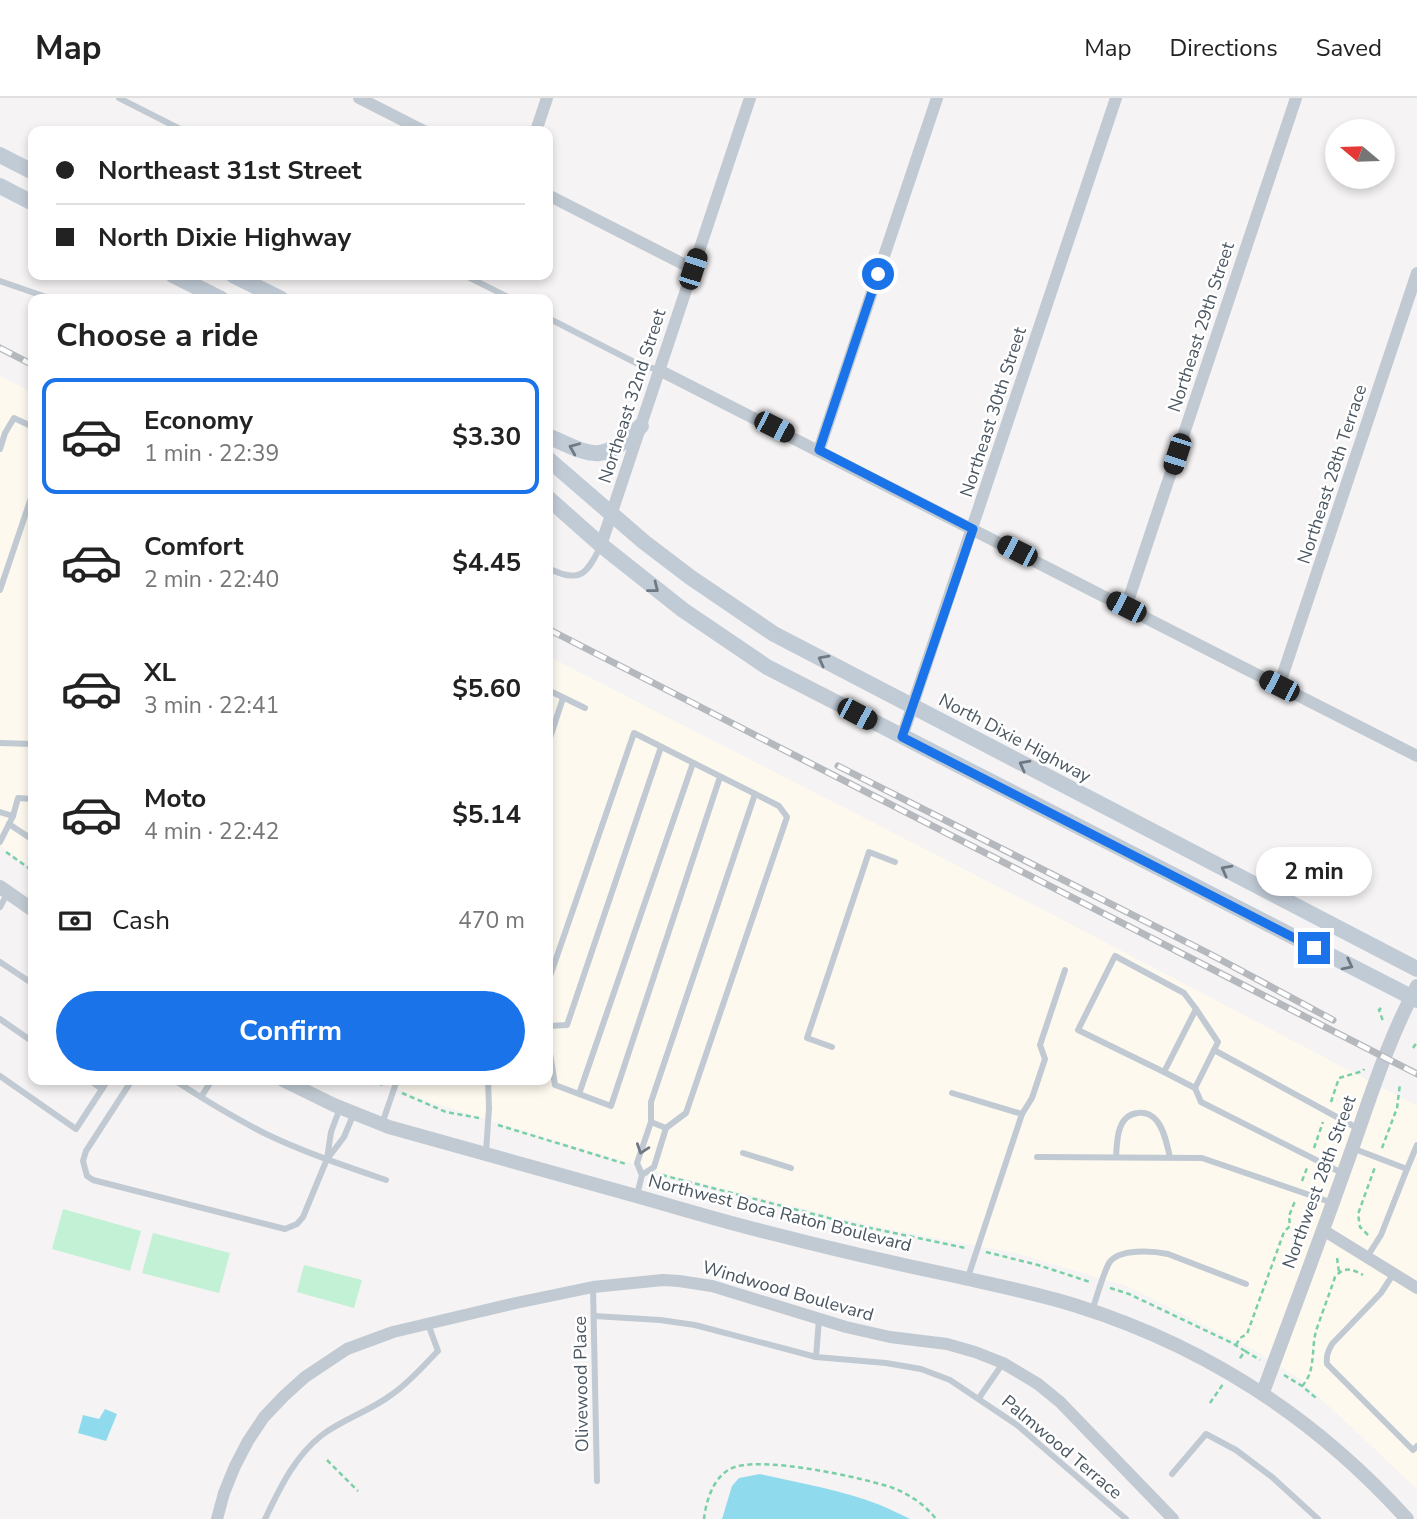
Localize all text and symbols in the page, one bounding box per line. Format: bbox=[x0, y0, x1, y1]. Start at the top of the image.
text: Map bbox=[35, 26, 102, 71]
text: Map bbox=[1084, 32, 1131, 64]
text: Directions bbox=[1169, 32, 1278, 64]
text: Saved bbox=[1316, 32, 1382, 64]
north arrow bbox=[1325, 119, 1395, 189]
map controls bbox=[1325, 119, 1395, 189]
text: Northeast 31st Street bbox=[98, 153, 362, 188]
text: North Dixie Highway bbox=[98, 220, 351, 255]
street label: Northeast 29th Street bbox=[1162, 238, 1240, 415]
car bbox=[677, 246, 710, 292]
route start bbox=[862, 258, 894, 290]
street label: Northeast 32nd Street bbox=[593, 305, 672, 486]
text: Choose a ride bbox=[56, 314, 258, 357]
street label: Northeast 30th Street bbox=[954, 323, 1032, 500]
street label: Northeast 28th Terrace bbox=[1292, 381, 1372, 567]
text: Economy bbox=[144, 403, 253, 438]
icon: car bbox=[60, 405, 123, 468]
car bbox=[751, 408, 798, 446]
text: $3.30 bbox=[452, 419, 521, 454]
car bbox=[1161, 431, 1194, 477]
text: 1 min · 22:39 bbox=[144, 438, 279, 469]
one-way arrow bbox=[569, 442, 581, 456]
text: Comfort bbox=[144, 529, 244, 564]
icon: car bbox=[60, 531, 123, 594]
car bbox=[994, 532, 1041, 570]
text: $4.45 bbox=[452, 545, 521, 580]
text: 2 min · 22:40 bbox=[144, 564, 279, 595]
one-way arrow bbox=[646, 579, 659, 592]
car bbox=[1103, 588, 1150, 626]
one-way arrow bbox=[817, 654, 830, 668]
text: XL bbox=[144, 655, 176, 690]
icon: car bbox=[60, 657, 123, 720]
car bbox=[1256, 667, 1303, 705]
text: $5.60 bbox=[452, 671, 521, 706]
street label: North Dixie Highway bbox=[935, 688, 1096, 789]
text: 3 min · 22:41 bbox=[144, 690, 279, 721]
car bbox=[834, 695, 881, 733]
one-way arrow bbox=[1019, 759, 1031, 773]
text: Moto bbox=[144, 781, 206, 816]
icon: car bbox=[60, 783, 123, 846]
text: $5.14 bbox=[452, 797, 521, 832]
text: 4 min · 22:42 bbox=[144, 816, 279, 847]
callout: 2 min bbox=[1256, 846, 1372, 896]
text: 2 min bbox=[1284, 856, 1344, 887]
one-way arrow bbox=[1221, 865, 1233, 878]
icon: cash bbox=[56, 902, 94, 940]
text: Cash bbox=[112, 903, 170, 938]
text: 470 m bbox=[458, 905, 525, 936]
route end bbox=[1298, 932, 1330, 964]
one-way arrow bbox=[1341, 957, 1353, 970]
button: Confirm bbox=[56, 991, 525, 1071]
street label: Northwest 28th Street bbox=[1276, 1091, 1362, 1272]
one-way arrow bbox=[636, 1142, 650, 1154]
street label: Northwest Boca Raton Boulevard bbox=[646, 1169, 914, 1257]
street label: Windwood Boulevard bbox=[699, 1255, 877, 1327]
street label: Olivewood Place bbox=[568, 1316, 594, 1452]
street label: Palmwood Terrace bbox=[997, 1389, 1127, 1505]

